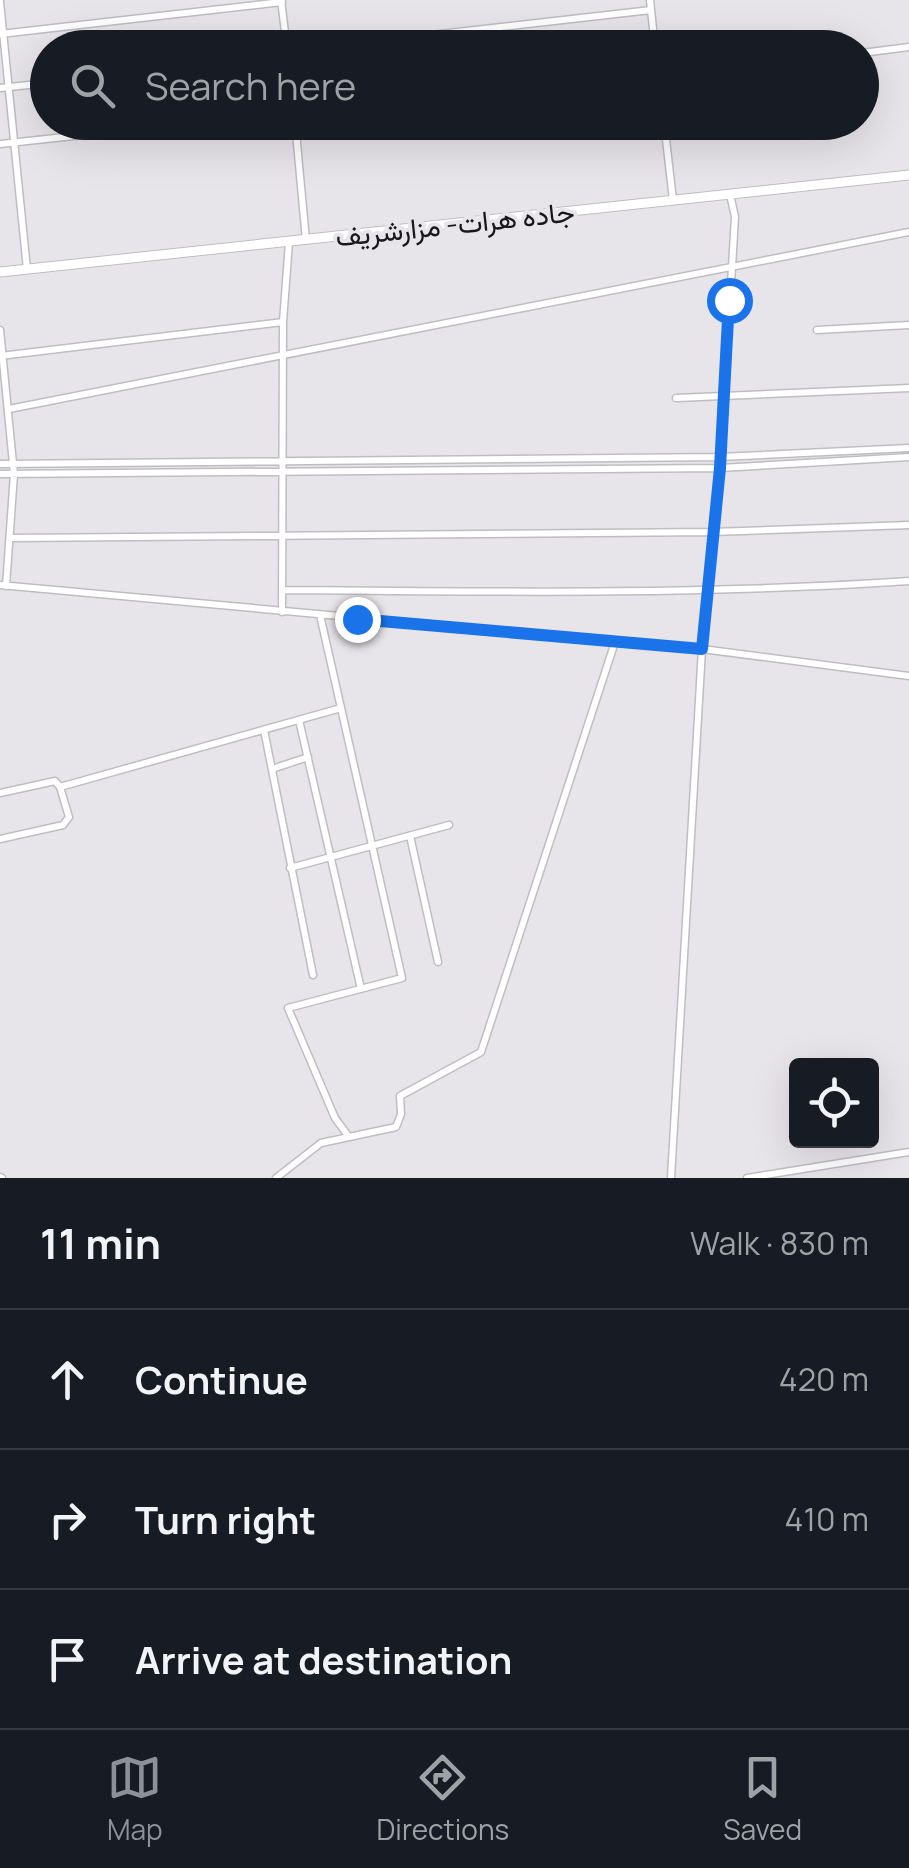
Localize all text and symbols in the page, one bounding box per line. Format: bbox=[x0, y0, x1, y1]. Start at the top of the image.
search box bbox=[30, 30, 879, 140]
icon: search bbox=[65, 58, 120, 113]
text: Search here bbox=[145, 59, 356, 111]
street label: جاده هرات- مزارشریف bbox=[333, 192, 576, 254]
route start bbox=[707, 278, 753, 324]
route end bbox=[335, 597, 381, 643]
map controls bbox=[789, 1058, 879, 1148]
button: locate bbox=[789, 1058, 879, 1148]
text: 11 min bbox=[40, 1214, 161, 1272]
text: Walk · 830 m bbox=[690, 1221, 869, 1265]
icon: ahead bbox=[40, 1352, 95, 1407]
text: Continue bbox=[135, 1353, 308, 1405]
text: 420 m bbox=[779, 1357, 869, 1401]
icon: right bbox=[40, 1492, 95, 1547]
text: Turn right bbox=[135, 1493, 316, 1545]
text: 410 m bbox=[785, 1497, 869, 1541]
icon: arrive bbox=[40, 1632, 95, 1687]
text: Arrive at destination bbox=[135, 1633, 512, 1685]
tab: Map bbox=[107, 1750, 163, 1848]
tab: Directions bbox=[377, 1750, 509, 1848]
tab: Saved bbox=[723, 1750, 802, 1848]

